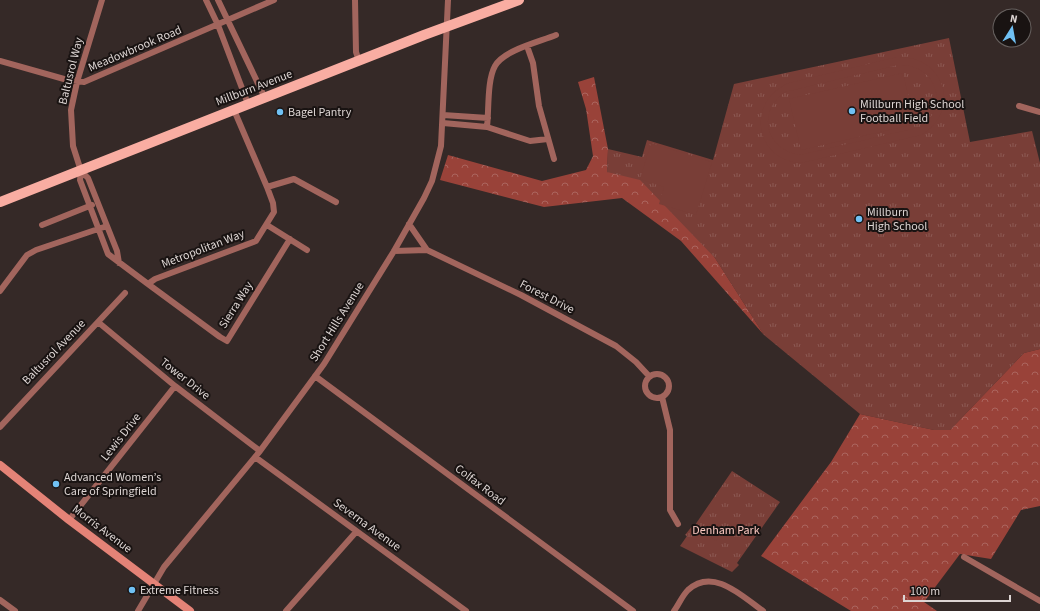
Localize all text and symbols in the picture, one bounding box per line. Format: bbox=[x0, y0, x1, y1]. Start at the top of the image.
north arrow bbox=[992, 8, 1032, 48]
text: N bbox=[1009, 11, 1019, 27]
street label: Meadowbrook Road bbox=[86, 22, 184, 76]
street label: Baltusrol Way bbox=[54, 35, 88, 106]
street label: Millburn Avenue bbox=[213, 66, 295, 110]
place label: Millburn High School Football Field bbox=[860, 96, 964, 127]
place label: Bagel Pantry bbox=[288, 104, 352, 121]
marker: Millburn High School Football Field bbox=[847, 106, 857, 116]
marker: Bagel Pantry bbox=[275, 107, 285, 117]
place label: Millburn High School bbox=[867, 204, 927, 235]
marker: Millburn High School bbox=[854, 214, 864, 224]
street label: Metropolitan Way bbox=[159, 225, 248, 273]
street label: Forest Drive bbox=[517, 276, 577, 318]
street label: Sierra Way bbox=[215, 278, 257, 332]
street label: Short Hills Avenue bbox=[306, 279, 368, 365]
street label: Baltusrol Avenue bbox=[18, 316, 90, 388]
street label: Tower Drive bbox=[156, 354, 214, 404]
street label: Lewis Drive bbox=[97, 409, 145, 465]
street label: Colfax Road bbox=[451, 460, 509, 510]
place label: Advanced Women’s Care of Springfield bbox=[64, 469, 161, 500]
marker: Advanced Women’s Care of Springfield bbox=[51, 479, 61, 489]
street label: Severna Avenue bbox=[330, 495, 404, 555]
street label: Morris Avenue bbox=[69, 501, 135, 557]
park label: Denham Park bbox=[692, 522, 760, 539]
scale bar bbox=[904, 577, 1010, 603]
place label: Extreme Fitness bbox=[140, 582, 219, 599]
text: 100 m bbox=[910, 583, 940, 600]
marker: Extreme Fitness bbox=[127, 585, 137, 595]

